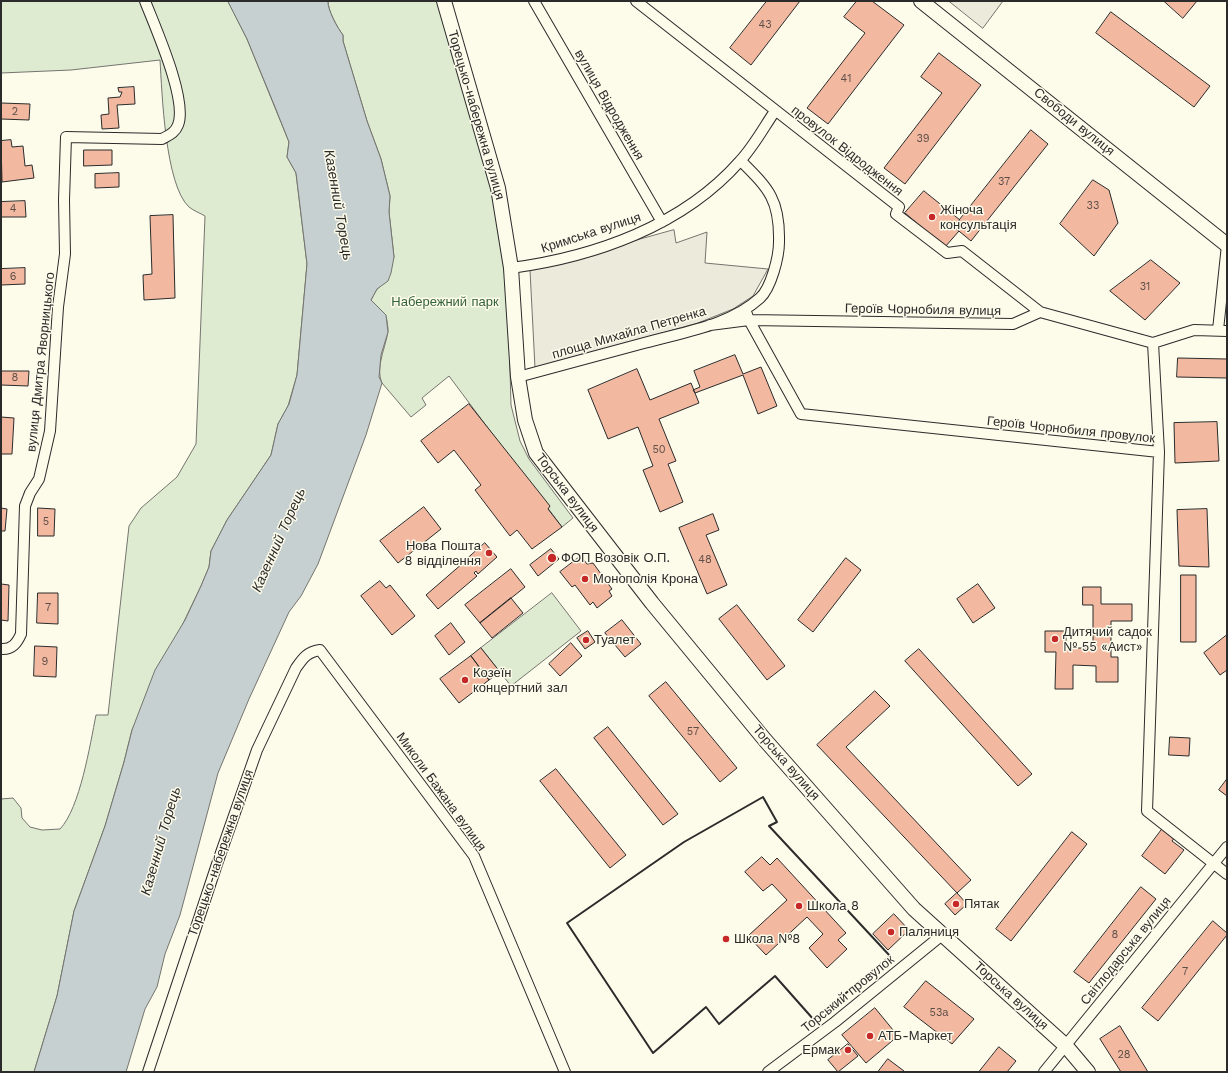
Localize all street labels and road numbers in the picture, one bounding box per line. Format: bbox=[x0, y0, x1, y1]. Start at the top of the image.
street label: Торецько-набережна вулиця bbox=[444, 29, 508, 201]
street label: вулиця Відродження bbox=[571, 47, 647, 163]
street label: Свободи вулиця bbox=[1031, 85, 1117, 159]
street label: провулок Відродження bbox=[788, 102, 906, 200]
street label: Кримська вулиця bbox=[539, 210, 643, 256]
street label: вулиця Дмитра Яворницького bbox=[24, 271, 58, 453]
street label: Героїв Чорнобиля вулиця bbox=[845, 301, 1001, 319]
street label: площа Михайла Петренка bbox=[550, 304, 708, 362]
street label: Героїв Чорнобиля провулок bbox=[986, 413, 1156, 447]
street label: Торська вулиця bbox=[532, 451, 602, 535]
street label: Торська вулиця bbox=[749, 722, 823, 804]
street label: Миколи Бажана вулиця bbox=[393, 730, 489, 854]
street label: Торецько-набережна вулиця bbox=[185, 767, 257, 939]
street label: Світлодарська вулиця bbox=[1078, 894, 1174, 1008]
street label: Торський провулок bbox=[799, 952, 897, 1036]
street label: Торська вулиця bbox=[971, 959, 1051, 1033]

